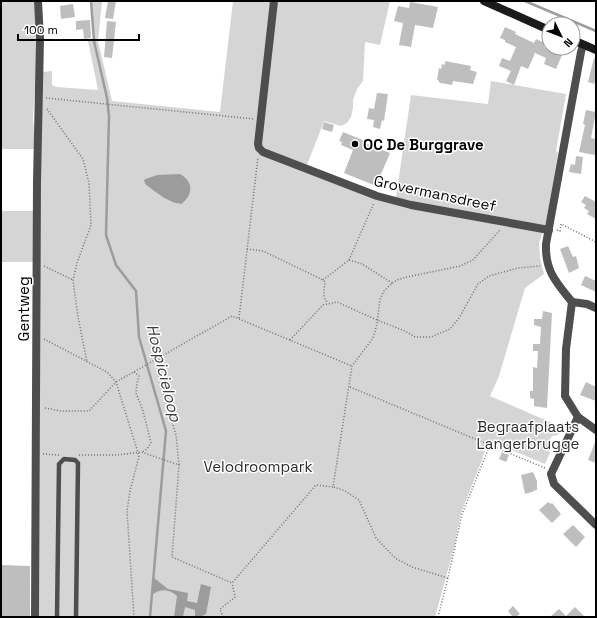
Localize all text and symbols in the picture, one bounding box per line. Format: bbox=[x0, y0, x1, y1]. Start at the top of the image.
scale bar bbox=[18, 16, 139, 42]
north arrow bbox=[541, 16, 581, 56]
text: 100 m bbox=[24, 22, 58, 38]
text: N bbox=[561, 35, 576, 50]
place label: OC De Burggrave bbox=[363, 135, 484, 154]
marker: OC De Burggrave bbox=[350, 139, 360, 149]
street label: Grovermansdreef bbox=[372, 171, 498, 215]
street label: Gentweg bbox=[14, 276, 33, 342]
water label: Hospicieloop bbox=[142, 322, 186, 425]
park label: Begraafplaats Langerbrugge bbox=[477, 417, 580, 453]
park label: Velodroompark bbox=[203, 457, 313, 476]

